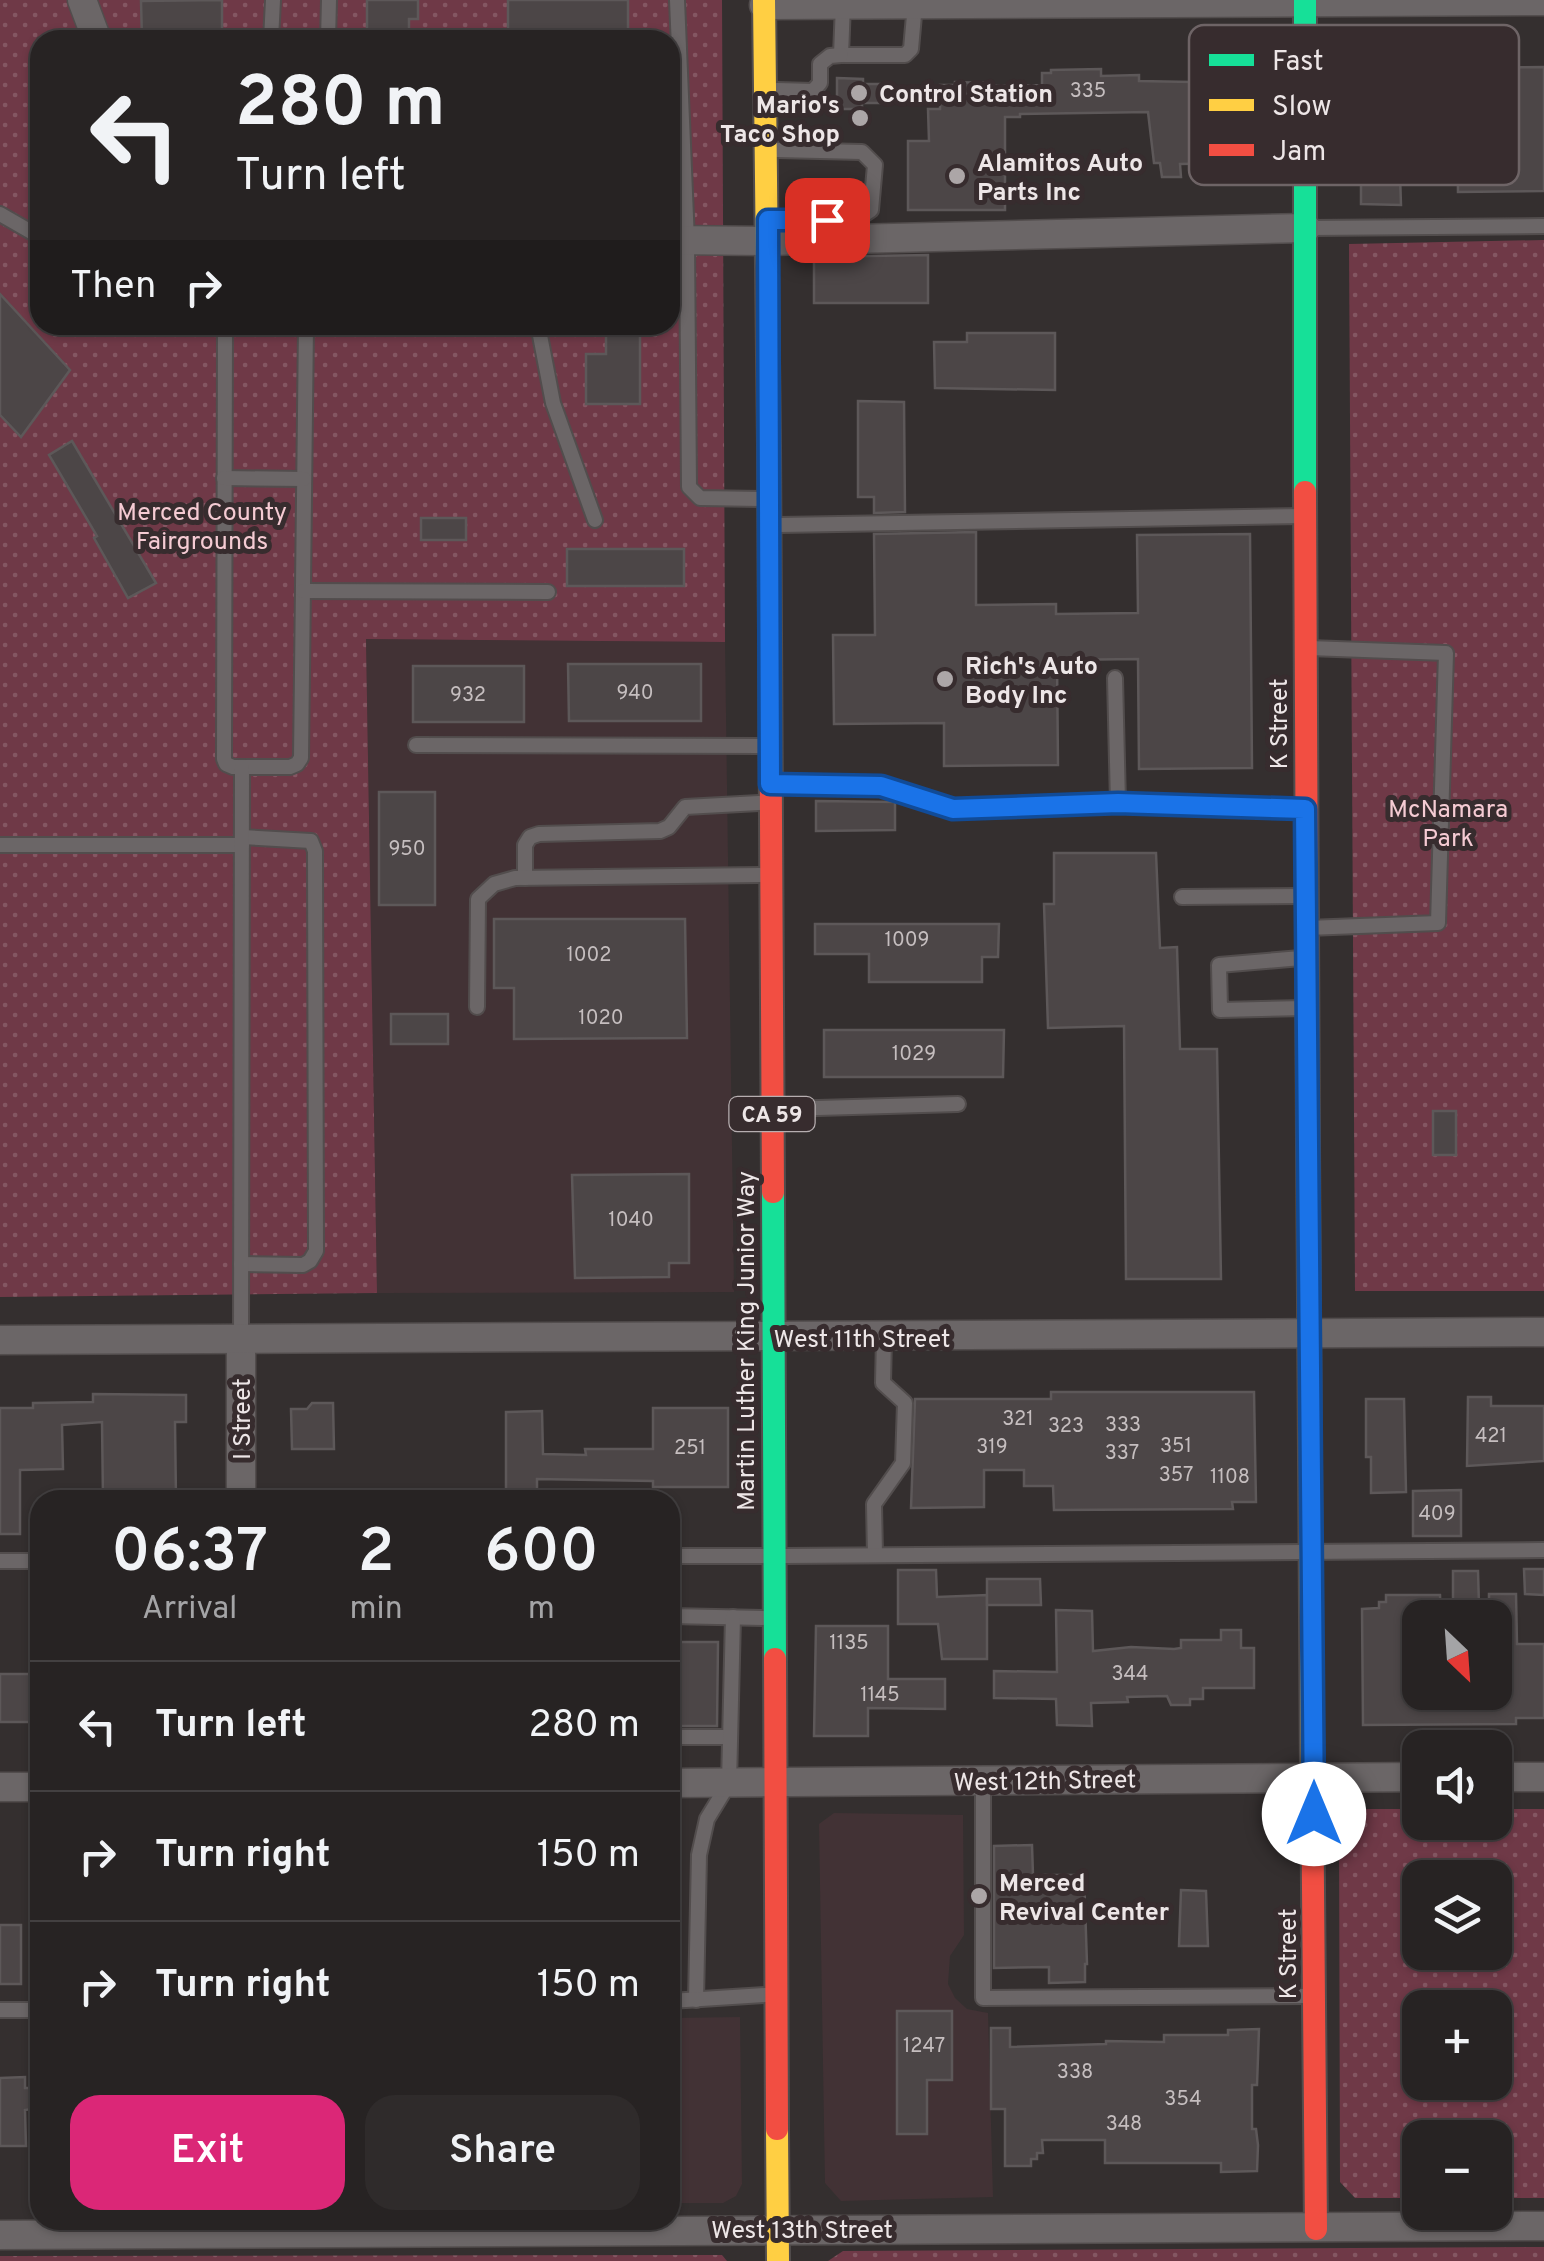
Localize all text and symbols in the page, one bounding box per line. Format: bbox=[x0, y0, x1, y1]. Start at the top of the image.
legend bbox=[1189, 25, 1519, 185]
text: Fast bbox=[1272, 45, 1324, 81]
text: 280 m bbox=[235, 62, 446, 151]
icon: left bbox=[70, 70, 200, 200]
house number: 335 bbox=[1070, 79, 1106, 105]
place label: Control Station bbox=[879, 80, 1053, 112]
marker: Control Station bbox=[848, 82, 870, 104]
text: Slow bbox=[1272, 90, 1331, 126]
place label: Mario's Taco Shop bbox=[720, 91, 840, 152]
marker: Mario's Taco Shop bbox=[849, 107, 871, 129]
text: Jam bbox=[1272, 135, 1326, 171]
text: Turn left bbox=[235, 149, 406, 206]
place label: Alamitos Auto Parts Inc bbox=[977, 149, 1143, 210]
marker: Alamitos Auto Parts Inc bbox=[946, 165, 968, 187]
pin bbox=[785, 178, 870, 263]
icon: arrive bbox=[800, 193, 855, 248]
icon: right bbox=[176, 260, 231, 315]
text: Then bbox=[70, 263, 156, 312]
park label: Merced County Fairgrounds bbox=[117, 498, 287, 559]
place label: Rich's Auto Body Inc bbox=[965, 652, 1098, 713]
marker: Rich's Auto Body Inc bbox=[934, 668, 956, 690]
street label: K Street bbox=[1265, 678, 1297, 770]
house number: 940 bbox=[616, 681, 654, 707]
house number: 932 bbox=[450, 683, 486, 709]
park label: McNamara Park bbox=[1388, 795, 1508, 856]
house number: 950 bbox=[388, 837, 426, 863]
house number: 1009 bbox=[885, 928, 929, 954]
house number: 1002 bbox=[566, 943, 612, 969]
house number: 1020 bbox=[578, 1006, 624, 1032]
house number: 1029 bbox=[892, 1042, 936, 1068]
road number: CA 59 bbox=[730, 1097, 814, 1131]
street label: Martin Luther King Junior Way bbox=[732, 1171, 764, 1511]
house number: 1040 bbox=[608, 1208, 654, 1234]
street label: West 11th Street bbox=[774, 1325, 950, 1357]
street label: I Street bbox=[228, 1378, 260, 1460]
house number: 321 bbox=[1002, 1407, 1034, 1433]
house number: 333 bbox=[1105, 1413, 1141, 1439]
house number: 323 bbox=[1048, 1414, 1084, 1440]
house number: 421 bbox=[1475, 1424, 1507, 1450]
house number: 351 bbox=[1160, 1434, 1192, 1460]
house number: 319 bbox=[976, 1435, 1008, 1461]
house number: 251 bbox=[674, 1436, 706, 1462]
house number: 337 bbox=[1105, 1441, 1139, 1467]
house number: 357 bbox=[1159, 1463, 1193, 1489]
house number: 1108 bbox=[1210, 1465, 1250, 1491]
house number: 409 bbox=[1418, 1502, 1456, 1528]
text: 06:37 bbox=[111, 1517, 268, 1593]
text: 2 bbox=[358, 1517, 394, 1593]
text: 600 bbox=[484, 1517, 599, 1593]
text: Arrival bbox=[142, 1590, 237, 1630]
text: min bbox=[349, 1590, 403, 1630]
text: m bbox=[528, 1590, 555, 1630]
north arrow bbox=[1402, 1600, 1512, 1710]
map controls bbox=[1402, 1600, 1512, 2230]
house number: 1135 bbox=[829, 1631, 869, 1657]
house number: 344 bbox=[1112, 1662, 1148, 1688]
house number: 1145 bbox=[860, 1683, 900, 1709]
icon: left bbox=[70, 1699, 125, 1754]
text: Turn left bbox=[155, 1702, 307, 1751]
text: 280 m bbox=[528, 1702, 640, 1751]
button: sound bbox=[1402, 1730, 1512, 1840]
position arrow bbox=[1262, 1762, 1366, 1866]
street label: West 12th Street bbox=[953, 1765, 1137, 1801]
icon: right bbox=[70, 1829, 125, 1884]
text: Turn right bbox=[155, 1832, 330, 1881]
text: 150 m bbox=[537, 1832, 640, 1881]
button: layers bbox=[1402, 1860, 1512, 1970]
place label: Merced Revival Center bbox=[999, 1869, 1170, 1930]
marker: Merced Revival Center bbox=[968, 1885, 990, 1907]
street label: K Street bbox=[1274, 1908, 1306, 2000]
icon: right bbox=[70, 1959, 125, 2014]
text: Turn right bbox=[155, 1962, 330, 2011]
text: 150 m bbox=[537, 1962, 640, 2011]
button: + bbox=[1402, 1990, 1512, 2100]
house number: 1247 bbox=[903, 2034, 945, 2060]
house number: 338 bbox=[1057, 2060, 1093, 2086]
house number: 354 bbox=[1164, 2087, 1202, 2113]
button: Exit bbox=[70, 2095, 345, 2210]
button: Share bbox=[365, 2095, 640, 2210]
house number: 348 bbox=[1106, 2112, 1142, 2138]
button: − bbox=[1402, 2120, 1512, 2230]
street label: West 13th Street bbox=[711, 2216, 893, 2248]

